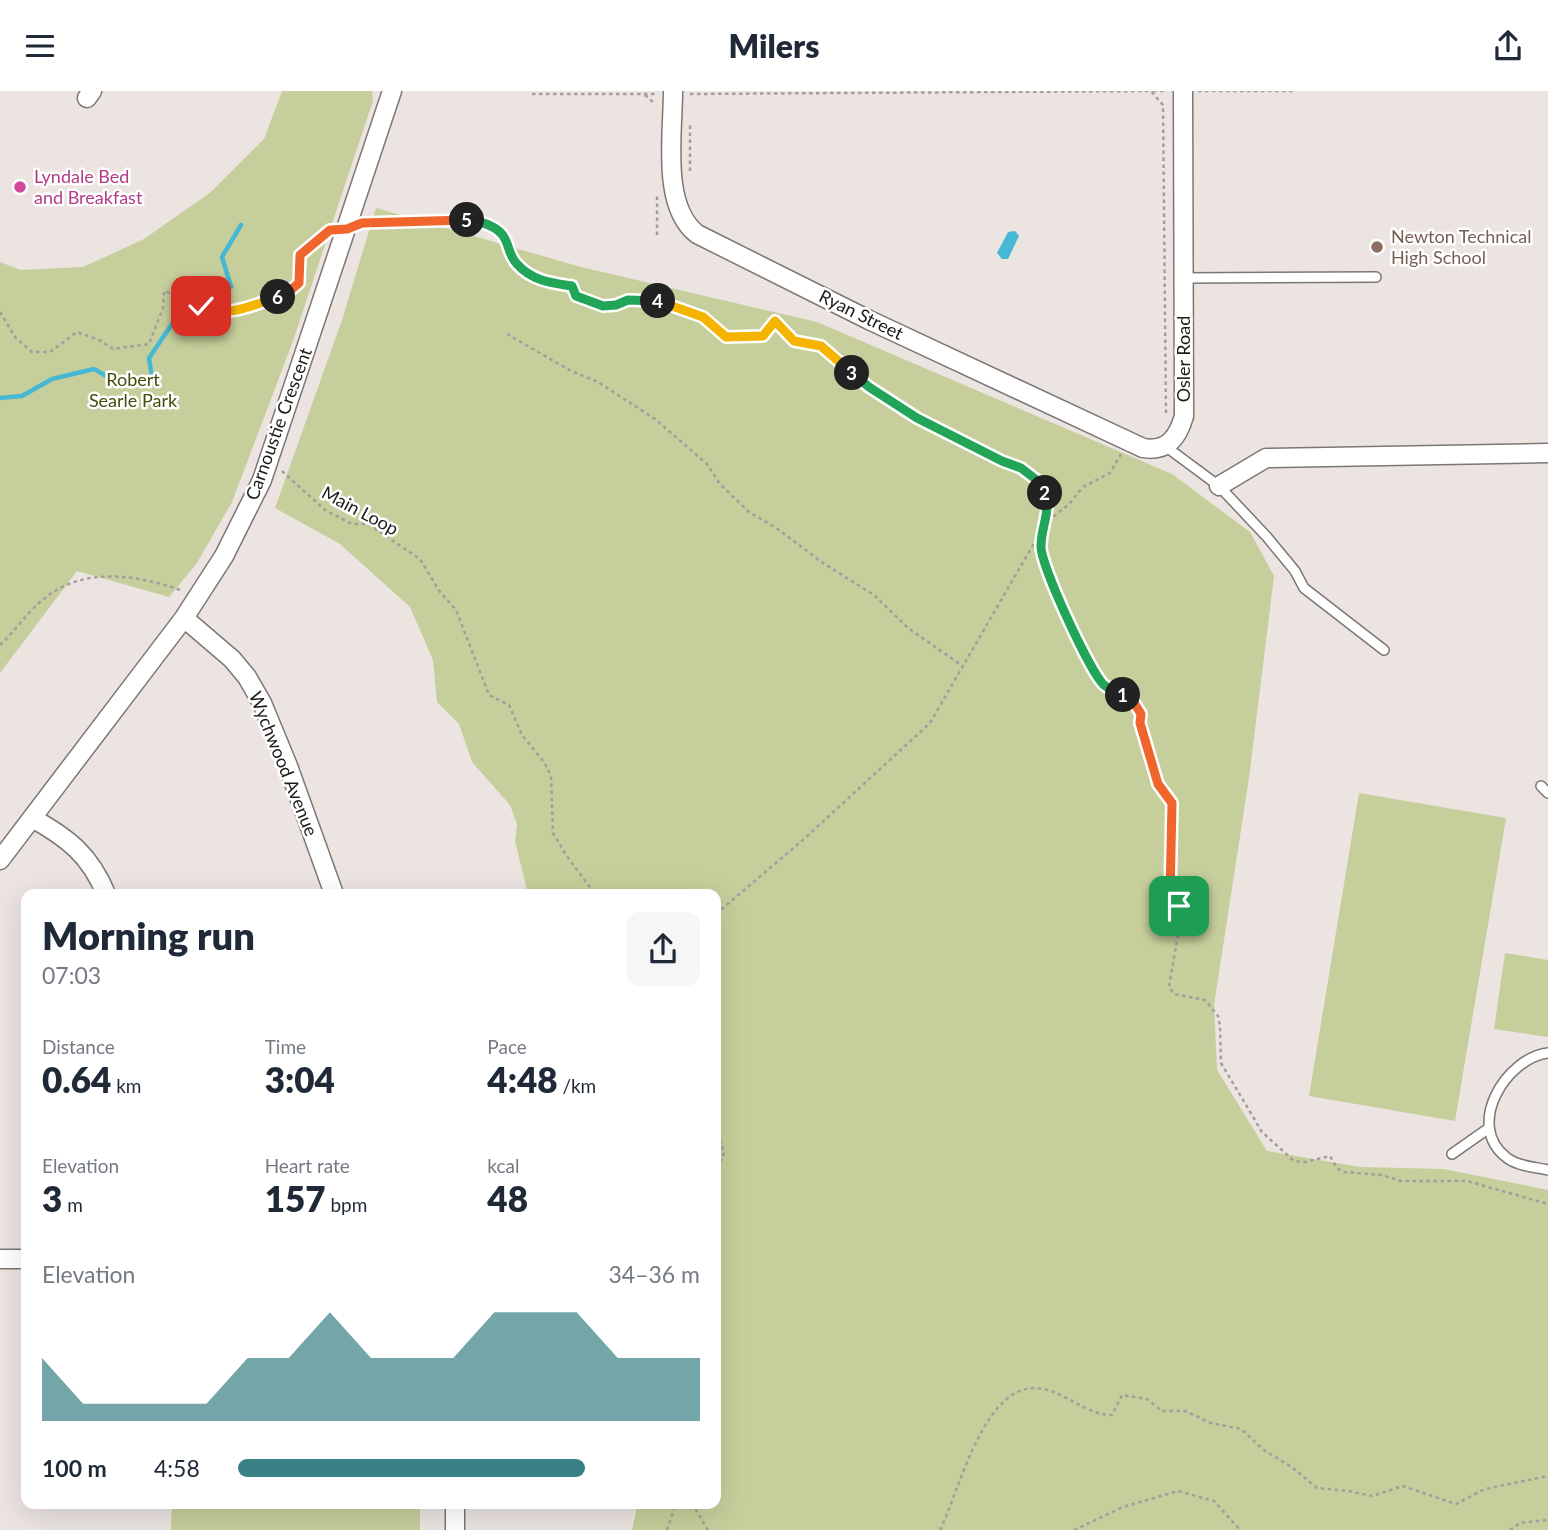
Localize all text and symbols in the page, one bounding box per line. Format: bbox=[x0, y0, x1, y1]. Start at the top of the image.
text: Milers bbox=[728, 26, 820, 65]
icon: menu bbox=[21, 27, 59, 65]
icon: share bbox=[1489, 27, 1527, 65]
place label: Lyndale Bed and Breakfast bbox=[34, 165, 143, 208]
marker: Lyndale Bed and Breakfast bbox=[12, 179, 28, 195]
pin: 5 bbox=[449, 202, 484, 237]
text: 5 bbox=[461, 208, 472, 231]
place label: Newton Technical High School bbox=[1391, 225, 1531, 268]
marker: Newton Technical High School bbox=[1369, 239, 1385, 255]
pin bbox=[171, 276, 231, 336]
pin: 6 bbox=[260, 279, 296, 315]
pin: 4 bbox=[640, 283, 676, 319]
street label: Ryan Street bbox=[816, 284, 908, 344]
text: 6 bbox=[272, 285, 283, 308]
icon: check bbox=[182, 287, 220, 325]
text: 4 bbox=[652, 289, 663, 312]
street label: Osler Road bbox=[1172, 316, 1194, 402]
street label: Carnoustie Crescent bbox=[240, 344, 316, 503]
pin: 3 bbox=[834, 355, 870, 391]
text: 3 bbox=[846, 361, 857, 384]
park label: Robert Searle Park bbox=[89, 368, 178, 411]
pin: 2 bbox=[1028, 475, 1062, 511]
street label: Main Loop bbox=[318, 481, 402, 539]
text: 2 bbox=[1039, 481, 1050, 504]
pin: 1 bbox=[1106, 677, 1140, 713]
text: 1 bbox=[1117, 683, 1128, 706]
street label: Wychwood Avenue bbox=[245, 688, 323, 839]
pin bbox=[1149, 876, 1209, 936]
icon: arrive bbox=[1160, 887, 1198, 925]
text: Morning run bbox=[42, 912, 255, 958]
button: share bbox=[626, 912, 700, 986]
text: 07:03 bbox=[42, 961, 101, 989]
text: Distance bbox=[42, 1035, 115, 1058]
text: Time bbox=[265, 1035, 306, 1058]
text: Pace bbox=[487, 1035, 527, 1058]
text: 0.64 bbox=[42, 1058, 111, 1100]
text: 3:04 bbox=[265, 1058, 335, 1100]
text: 4:48 bbox=[487, 1058, 558, 1100]
text: km bbox=[111, 1074, 141, 1097]
text: /km bbox=[558, 1074, 596, 1097]
text: Elevation bbox=[42, 1154, 119, 1177]
text: Heart rate bbox=[265, 1154, 350, 1177]
text: kcal bbox=[487, 1154, 519, 1177]
text: 3 bbox=[42, 1177, 62, 1219]
text: 157 bbox=[265, 1177, 326, 1219]
text: 48 bbox=[487, 1177, 528, 1219]
text: m bbox=[62, 1193, 83, 1216]
text: bpm bbox=[326, 1193, 367, 1216]
text: Elevation bbox=[42, 1260, 135, 1288]
text: 34–36 m bbox=[608, 1260, 700, 1288]
text: 100 m bbox=[42, 1454, 107, 1482]
text: 4:58 bbox=[154, 1454, 200, 1482]

